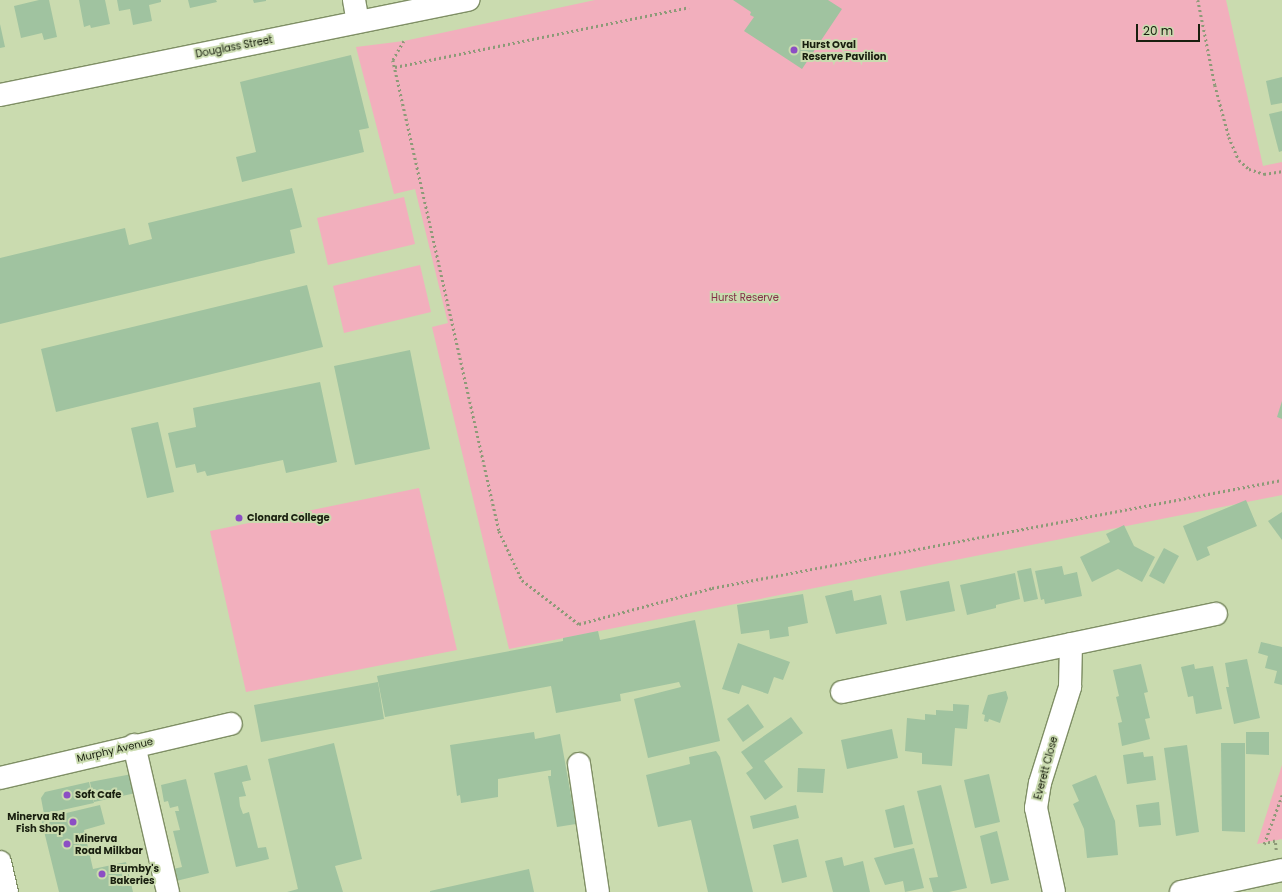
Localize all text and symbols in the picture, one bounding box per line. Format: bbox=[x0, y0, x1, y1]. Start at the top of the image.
scale bar bbox=[1138, 16, 1202, 42]
text: 20 m bbox=[1143, 22, 1173, 39]
street label: Douglass Street bbox=[194, 34, 274, 60]
place label: Hurst Oval Reserve Pavilion bbox=[802, 38, 886, 62]
marker: Hurst Oval Reserve Pavilion bbox=[789, 45, 799, 55]
park label: Hurst Reserve bbox=[711, 292, 779, 304]
place label: Clonard College bbox=[247, 512, 330, 524]
marker: Clonard College bbox=[234, 513, 244, 523]
street label: Murphy Avenue bbox=[76, 735, 154, 765]
street label: Everett Close bbox=[1032, 735, 1060, 801]
place label: Soft Cafe bbox=[75, 789, 121, 801]
marker: Soft Cafe bbox=[62, 790, 72, 800]
place label: Minerva Rd Fish Shop bbox=[7, 810, 65, 834]
marker: Minerva Rd Fish Shop bbox=[68, 817, 78, 827]
place label: Minerva Road Milkbar bbox=[75, 832, 143, 856]
marker: Minerva Road Milkbar bbox=[62, 839, 72, 849]
place label: Brumby's Bakeries bbox=[110, 862, 159, 886]
marker: Brumby's Bakeries bbox=[97, 869, 107, 879]

